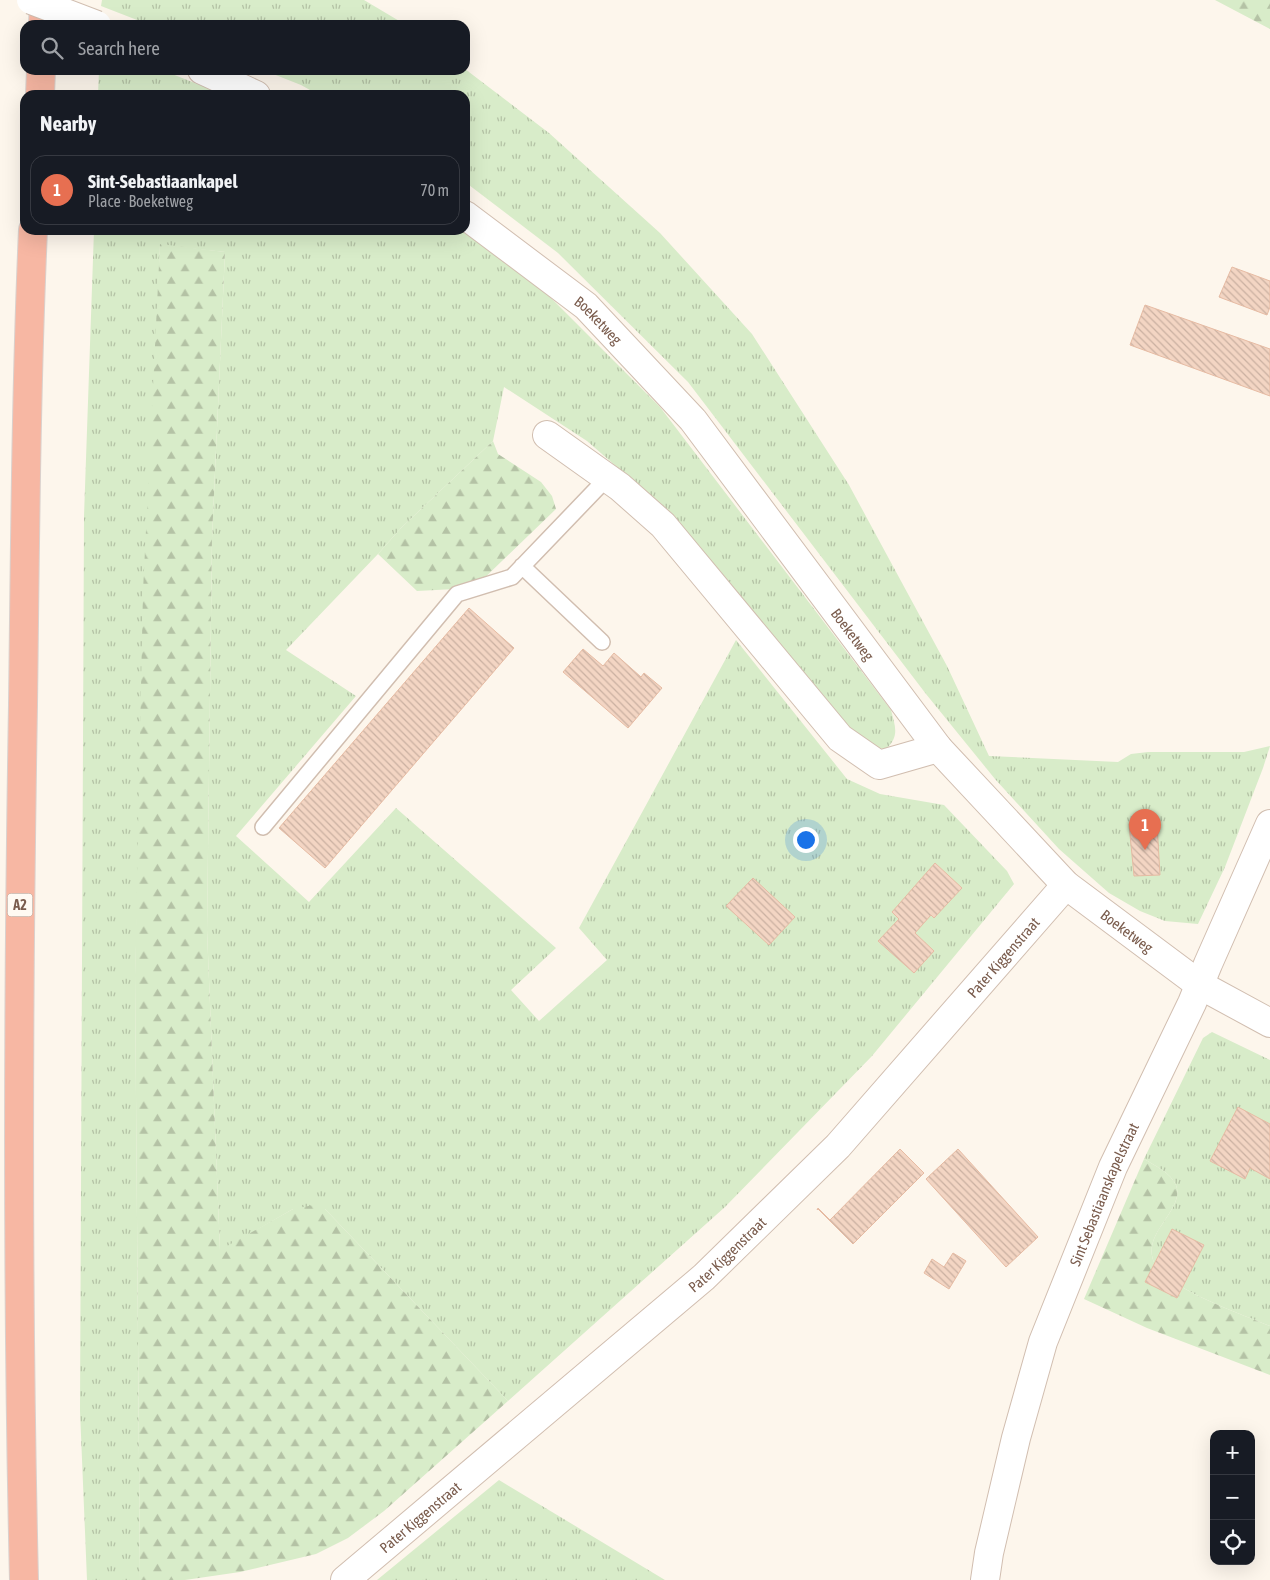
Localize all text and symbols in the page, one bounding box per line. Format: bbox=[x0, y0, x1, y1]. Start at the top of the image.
search box bbox=[20, 20, 470, 75]
icon: search bbox=[38, 34, 66, 62]
text: Search here bbox=[78, 37, 160, 59]
text: Nearby bbox=[40, 111, 96, 135]
text: Sint-Sebastiaankapel bbox=[88, 170, 238, 192]
text: 1 bbox=[53, 181, 61, 199]
text: 70 m bbox=[420, 181, 449, 199]
text: Place · Boeketweg bbox=[88, 192, 193, 210]
street label: Boeketweg bbox=[572, 292, 626, 348]
street label: Boeketweg bbox=[828, 605, 878, 664]
pin: 1 bbox=[1129, 809, 1161, 850]
your location bbox=[793, 827, 819, 853]
road number: A2 bbox=[8, 894, 32, 916]
street label: Boeketweg bbox=[1098, 906, 1157, 956]
street label: Pater Kiggenstraat bbox=[963, 914, 1043, 1001]
street label: Sint Sebastiaanskapelstraat bbox=[1066, 1120, 1142, 1268]
street label: Pater Kiggenstraat bbox=[685, 1213, 769, 1295]
map controls bbox=[1210, 1430, 1255, 1565]
button: + bbox=[1210, 1430, 1255, 1475]
button: − bbox=[1210, 1475, 1255, 1520]
street label: Pater Kiggenstraat bbox=[376, 1478, 464, 1556]
button: locate bbox=[1210, 1520, 1255, 1565]

